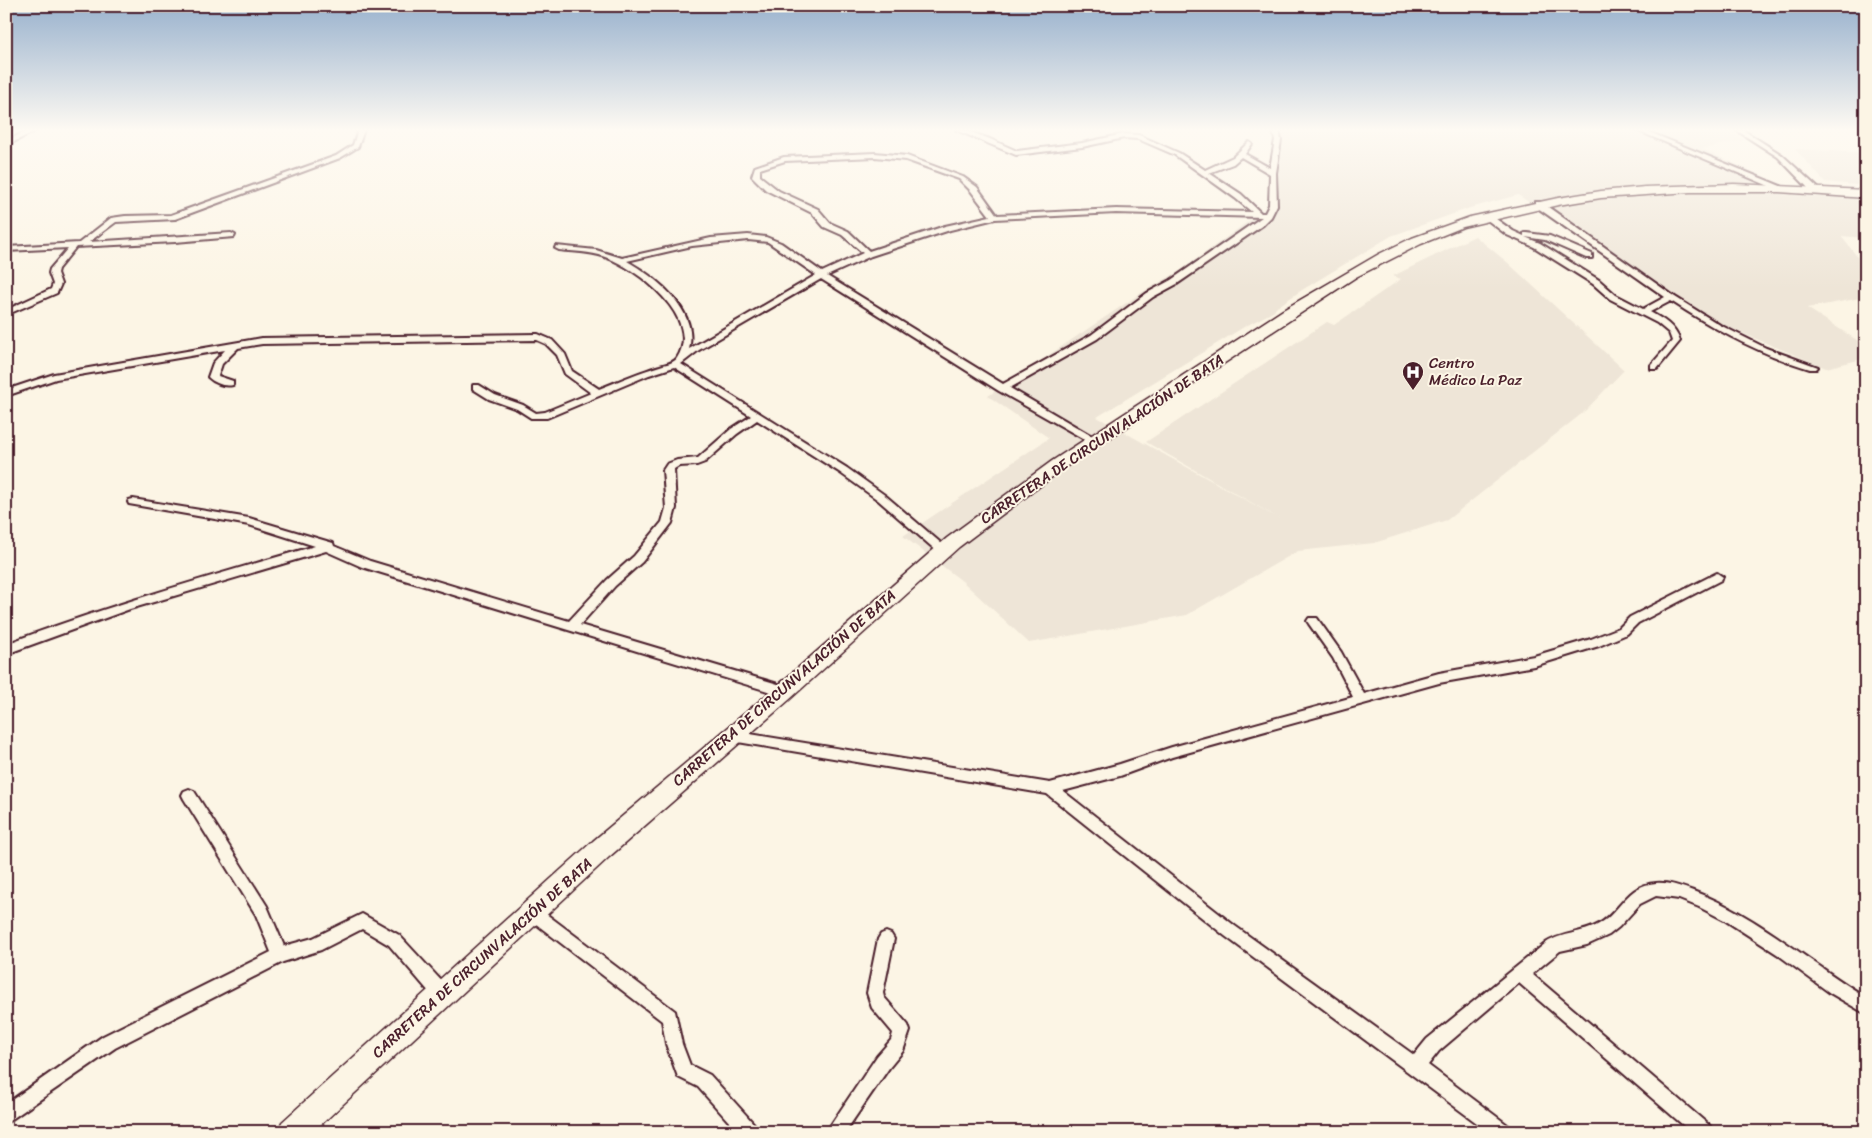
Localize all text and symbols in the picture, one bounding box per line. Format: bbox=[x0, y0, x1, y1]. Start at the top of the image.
street label: CARRETERA DE CIRCUNVALACIÓN DE BATA bbox=[975, 347, 1229, 531]
place label: Centro Médico La Paz bbox=[1429, 350, 1523, 393]
hospital icon: Centro Médico La Paz bbox=[1401, 360, 1425, 391]
street label: CARRETERA DE CIRCUNVALACIÓN DE BATA bbox=[666, 583, 902, 793]
street label: CARRETERA DE CIRCUNVALACIÓN DE BATA bbox=[366, 851, 598, 1065]

